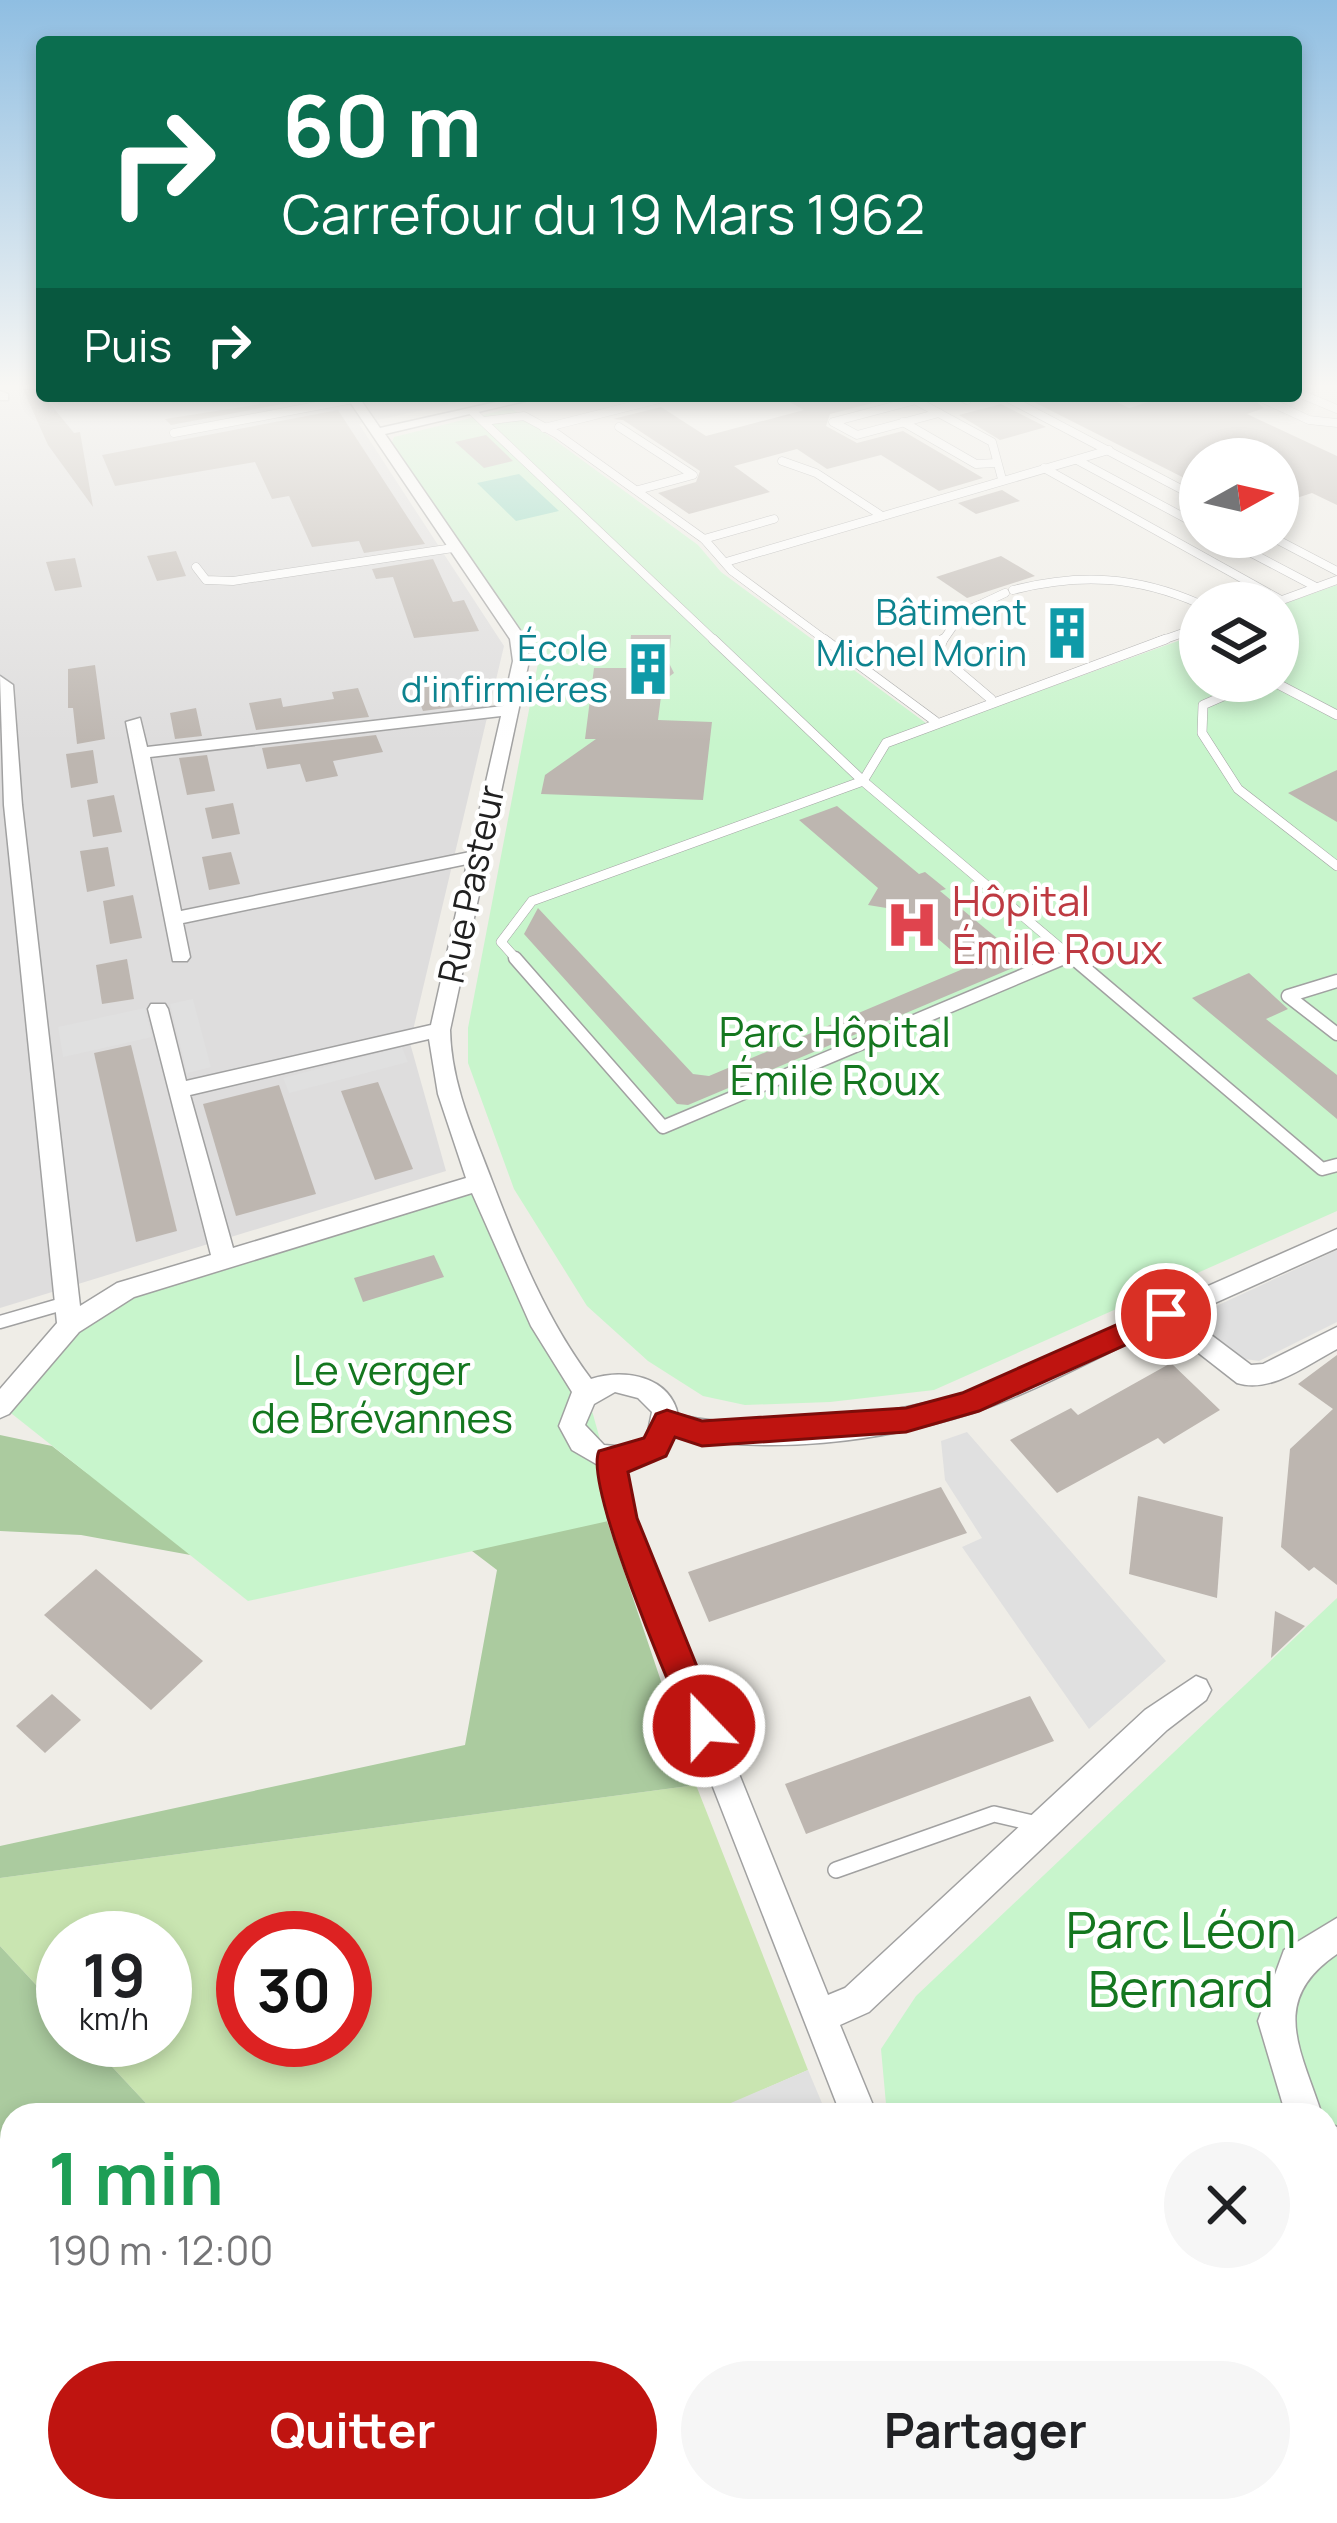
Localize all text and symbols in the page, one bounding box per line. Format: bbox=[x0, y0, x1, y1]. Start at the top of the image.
text: 60 m bbox=[282, 67, 482, 182]
icon: right bbox=[84, 84, 240, 240]
text: Carrefour du 19 Mars 1962 bbox=[282, 176, 925, 250]
icon: right bbox=[196, 312, 262, 378]
text: Puis bbox=[84, 314, 172, 376]
north arrow bbox=[1179, 438, 1299, 558]
map controls bbox=[1179, 438, 1299, 702]
button: layers bbox=[1179, 582, 1299, 702]
place label: Bâtiment Michel Morin bbox=[816, 587, 1027, 677]
building icon: Bâtiment Michel Morin bbox=[1038, 604, 1096, 662]
place label: École d'infirmiéres bbox=[401, 623, 608, 713]
building icon: École d'infirmiéres bbox=[619, 640, 677, 698]
street label: Rue Pasteur bbox=[426, 780, 515, 987]
place label: Hôpital Émile Roux bbox=[952, 871, 1163, 977]
hospital icon: Hôpital Émile Roux bbox=[883, 896, 941, 954]
park label: Parc Hôpital Émile Roux bbox=[719, 1002, 951, 1108]
pin bbox=[1115, 1263, 1217, 1365]
icon: arrive bbox=[1133, 1281, 1199, 1347]
park label: Le verger de Brévannes bbox=[251, 1340, 513, 1446]
position arrow bbox=[641, 1663, 767, 1789]
park label: Parc Léon Bernard bbox=[1066, 1894, 1296, 2022]
speed limit sign: 30 bbox=[216, 1911, 372, 2067]
text: 19 bbox=[82, 1933, 146, 2015]
text: km/h bbox=[79, 1998, 149, 2039]
text: 1 min bbox=[48, 2128, 224, 2227]
button: close bbox=[1164, 2142, 1290, 2268]
text: 190 m · 12:00 bbox=[48, 2223, 273, 2277]
button: Quitter bbox=[48, 2361, 657, 2499]
button: Partager bbox=[681, 2361, 1290, 2499]

